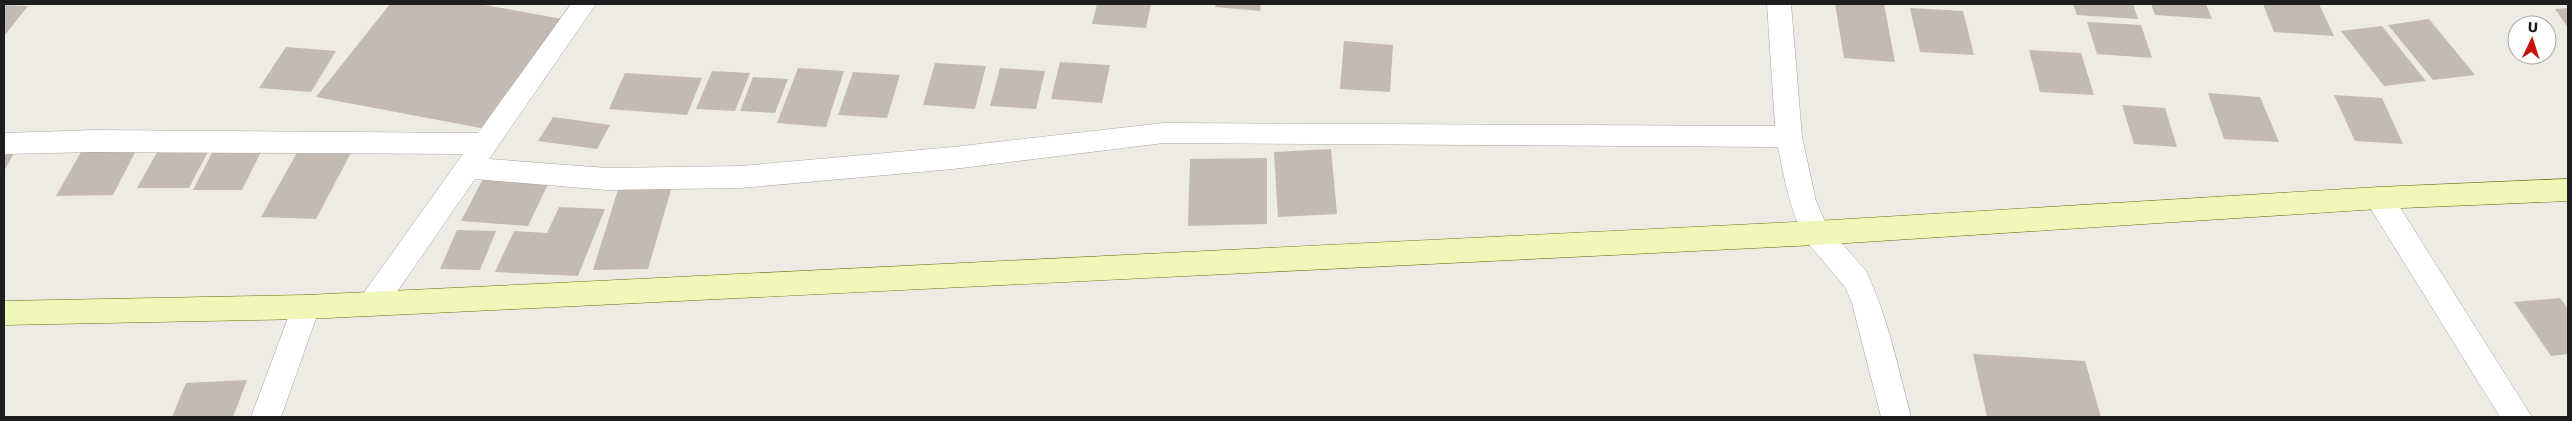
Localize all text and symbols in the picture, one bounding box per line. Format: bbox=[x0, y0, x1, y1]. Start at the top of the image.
north arrow bbox=[2507, 15, 2557, 65]
text: U bbox=[2527, 19, 2539, 36]

